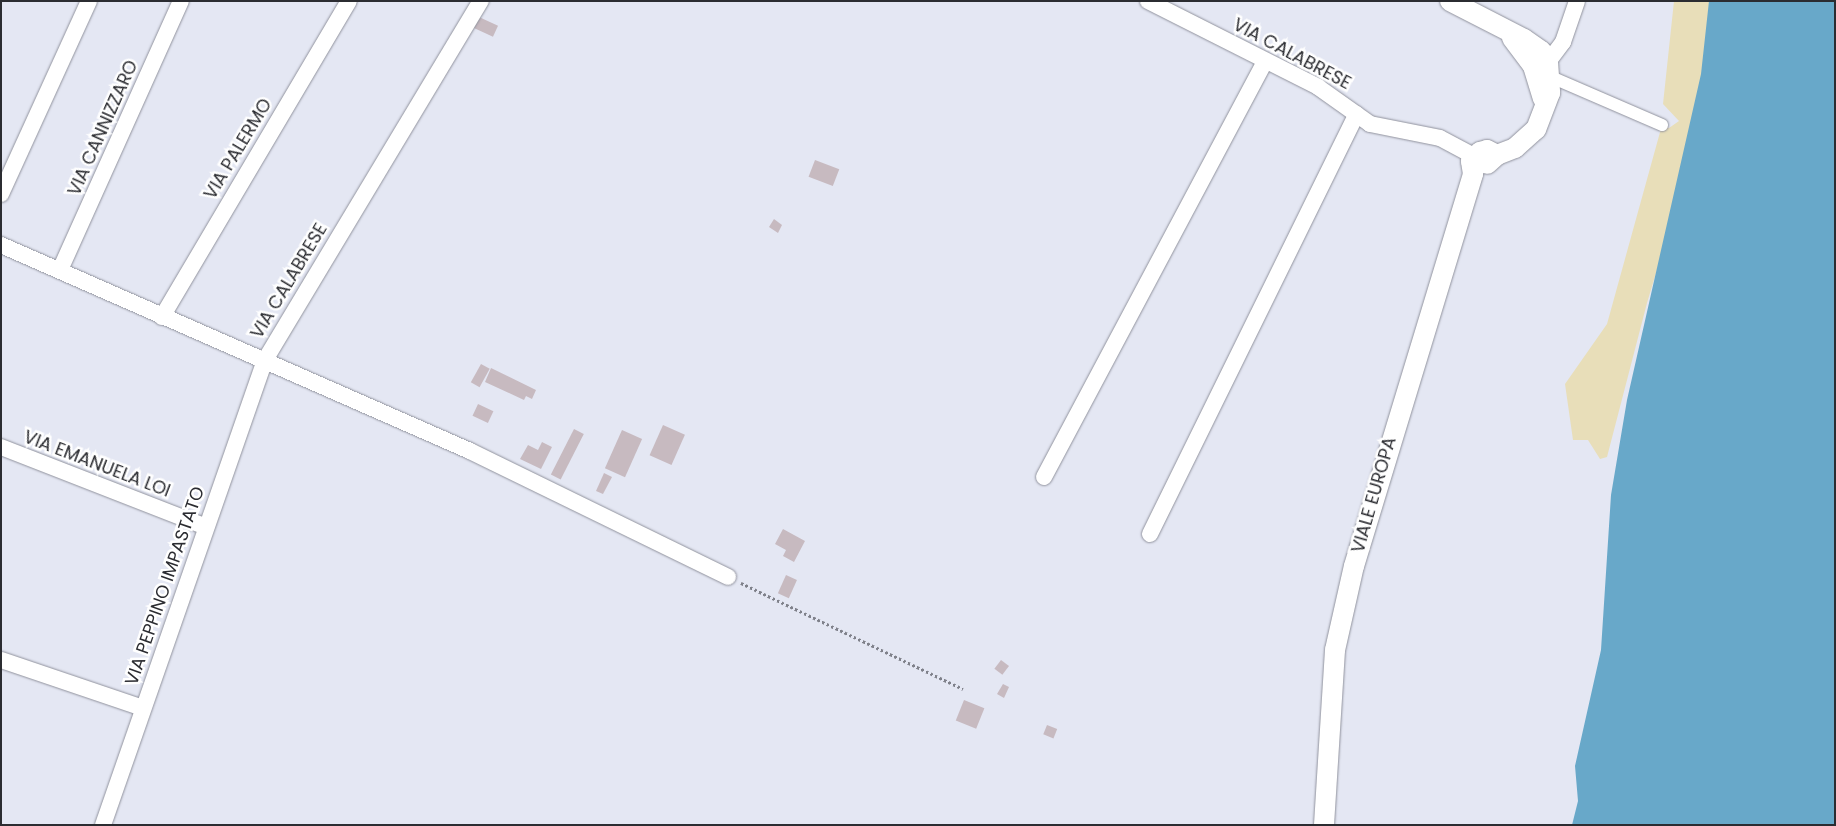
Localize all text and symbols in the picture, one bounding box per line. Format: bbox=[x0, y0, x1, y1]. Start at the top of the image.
street label: VIA CALABRESE bbox=[1229, 14, 1355, 94]
street label: VIA CANNIZZARO bbox=[63, 57, 143, 199]
street label: VIA PALERMO bbox=[199, 95, 277, 203]
street label: VIA CALABRESE bbox=[246, 220, 332, 342]
street label: VIA EMANUELA LOI bbox=[21, 426, 173, 502]
street label: VIALE EUROPA bbox=[1347, 435, 1401, 555]
street label: VIA PEPPINO IMPASTATO bbox=[121, 484, 209, 688]

